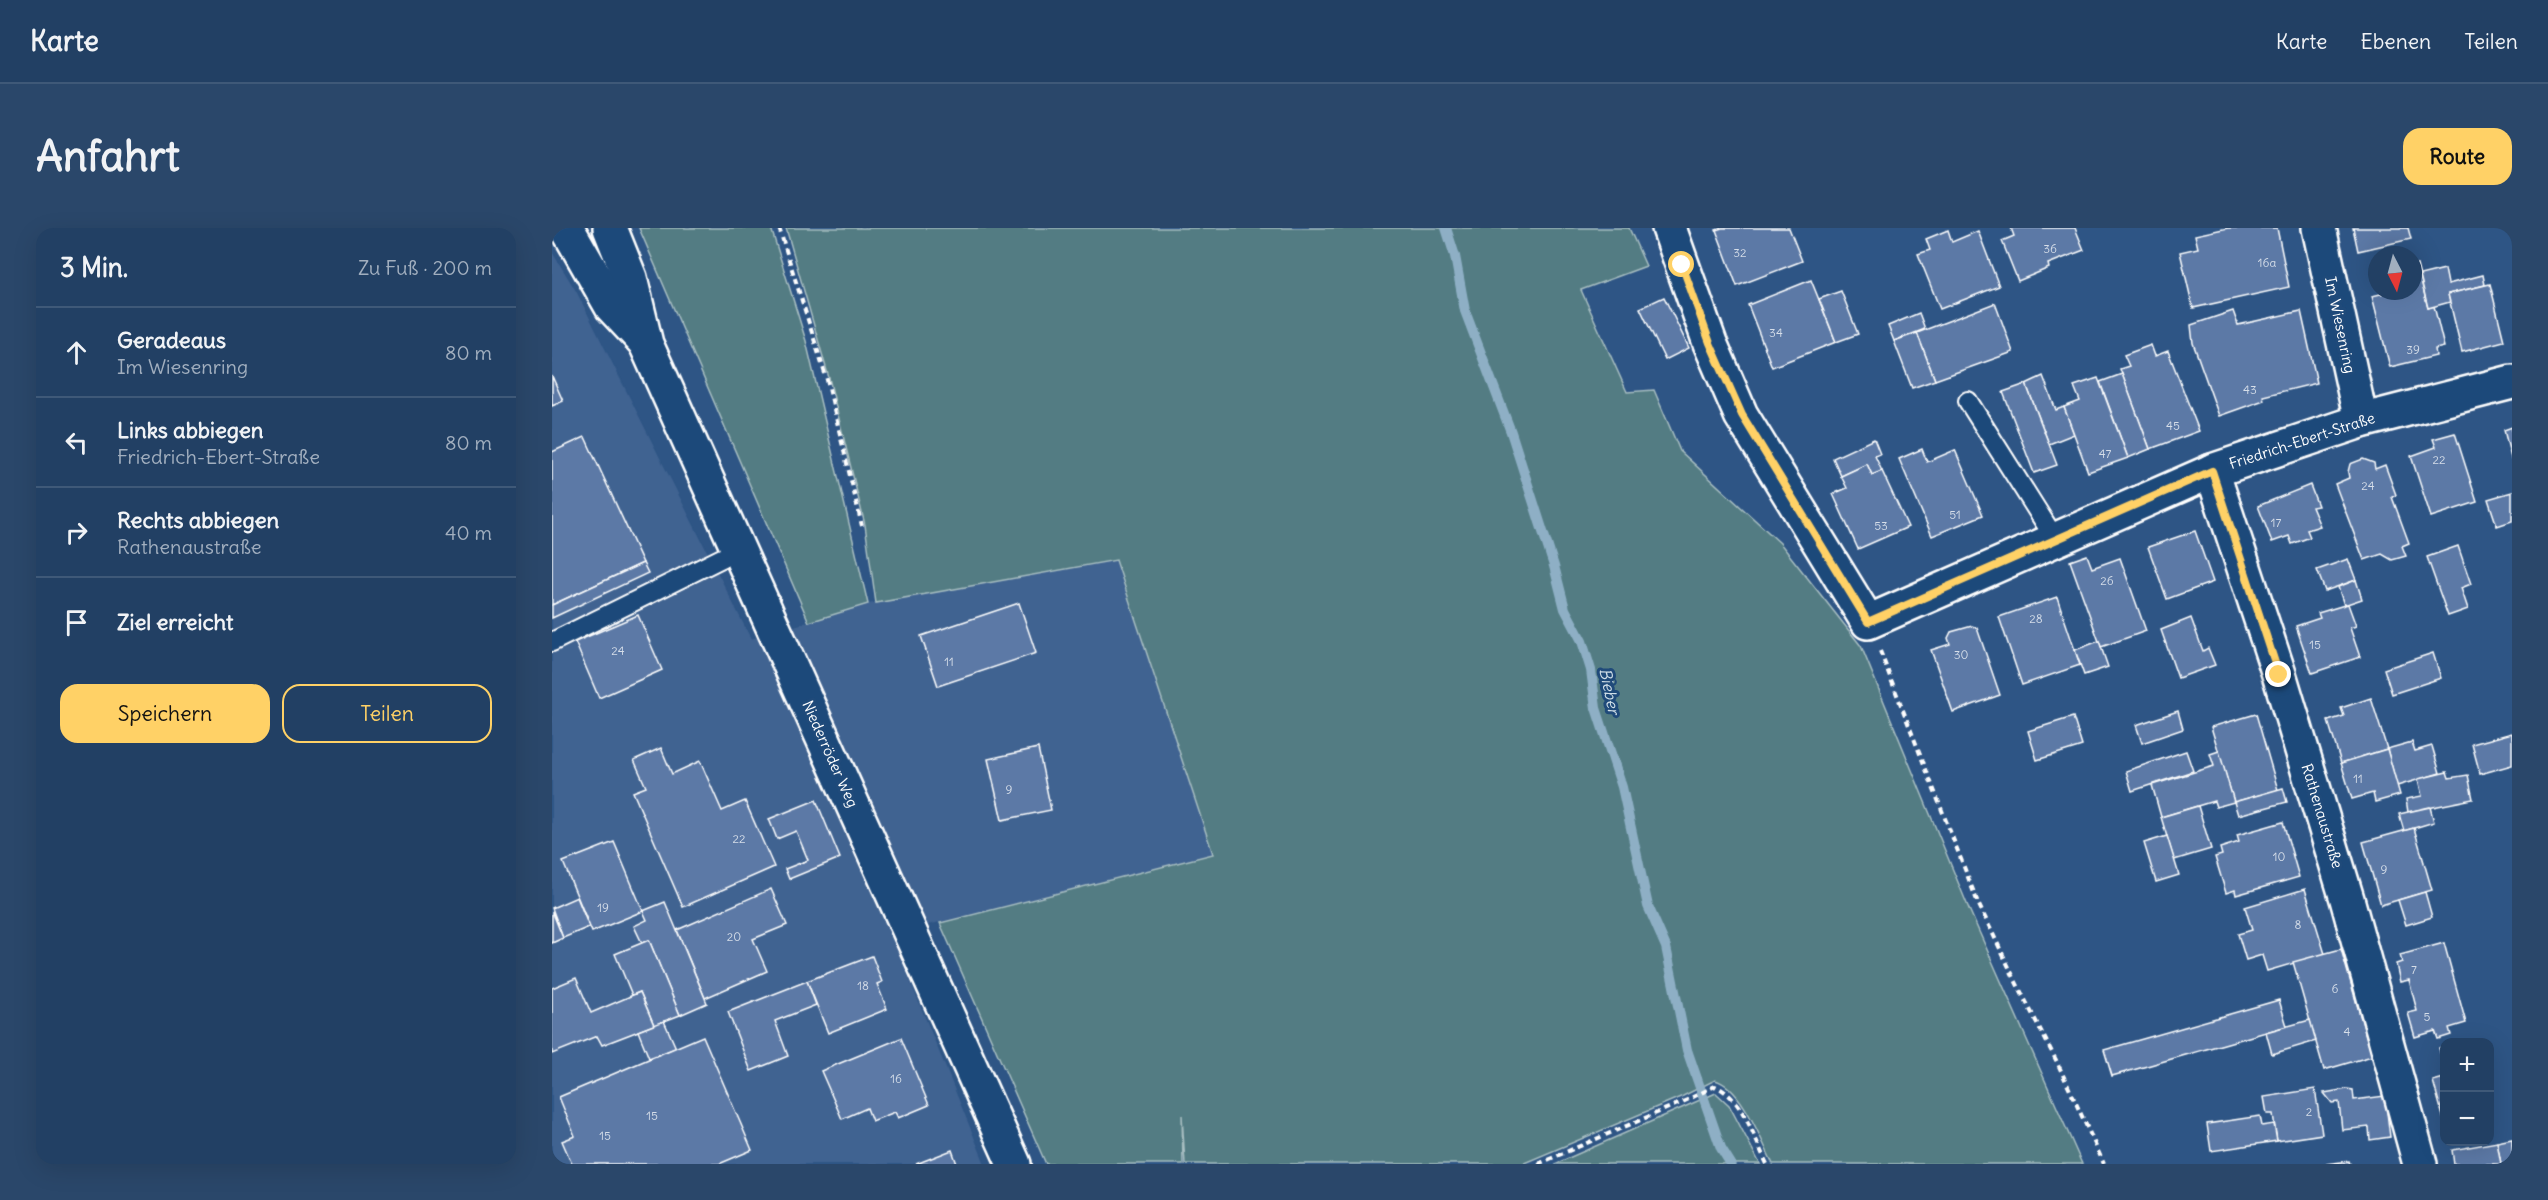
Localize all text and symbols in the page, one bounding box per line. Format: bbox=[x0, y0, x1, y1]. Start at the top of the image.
text: Karte bbox=[30, 23, 99, 59]
text: Karte bbox=[2276, 28, 2327, 55]
text: Ebenen bbox=[2360, 28, 2431, 55]
text: Teilen bbox=[2464, 28, 2518, 55]
button: Route bbox=[2403, 128, 2512, 185]
text: Anfahrt bbox=[36, 130, 180, 182]
house number: 36 bbox=[2043, 241, 2057, 256]
house number: 32 bbox=[1733, 245, 1747, 260]
north arrow bbox=[2368, 246, 2422, 300]
text: 3 Min. bbox=[60, 251, 128, 284]
route start bbox=[1668, 251, 1694, 277]
text: Zu Fuß · 200 m bbox=[358, 255, 492, 280]
house number: 16a bbox=[2258, 255, 2276, 270]
street label: Im Wiesenring bbox=[2321, 275, 2360, 375]
house number: 34 bbox=[1769, 325, 1783, 340]
text: Geradeaus bbox=[117, 326, 226, 354]
icon: ahead bbox=[60, 336, 93, 369]
text: 80 m bbox=[445, 340, 492, 365]
house number: 39 bbox=[2406, 342, 2420, 357]
text: Im Wiesenring bbox=[117, 354, 248, 379]
house number: 43 bbox=[2243, 382, 2257, 397]
street label: Friedrich-Ebert-Straße bbox=[2226, 408, 2377, 473]
text: Links abbiegen bbox=[117, 416, 264, 444]
house number: 45 bbox=[2166, 418, 2180, 433]
icon: left bbox=[60, 426, 93, 459]
text: 80 m bbox=[445, 430, 492, 455]
text: Friedrich-Ebert-Straße bbox=[117, 444, 320, 469]
house number: 47 bbox=[2099, 446, 2111, 461]
house number: 22 bbox=[2432, 452, 2446, 467]
house number: 24 bbox=[2361, 478, 2375, 493]
text: Rechts abbiegen bbox=[117, 506, 279, 534]
house number: 51 bbox=[1949, 507, 1961, 522]
house number: 17 bbox=[2271, 515, 2281, 530]
icon: right bbox=[60, 516, 93, 549]
house number: 53 bbox=[1874, 518, 1888, 533]
text: 40 m bbox=[445, 520, 492, 545]
text: Rathenaustraße bbox=[117, 534, 262, 559]
house number: 26 bbox=[2100, 573, 2114, 588]
icon: arrive bbox=[60, 606, 93, 639]
text: Ziel erreicht bbox=[117, 608, 234, 636]
house number: 28 bbox=[2029, 611, 2043, 626]
house number: 15 bbox=[2309, 637, 2321, 652]
house number: 24 bbox=[611, 643, 625, 658]
house number: 30 bbox=[1954, 647, 1968, 662]
house number: 11 bbox=[944, 654, 954, 669]
route end bbox=[2265, 661, 2291, 687]
water label: Bieber bbox=[1595, 666, 1625, 718]
button: Speichern bbox=[60, 684, 270, 743]
button: Teilen bbox=[282, 684, 492, 743]
street label: Niederröder Weg bbox=[798, 697, 863, 810]
street label: Rathenaustraße bbox=[2298, 761, 2347, 870]
house number: 11 bbox=[2353, 771, 2363, 786]
house number: 9 bbox=[1006, 782, 1013, 797]
house number: 22 bbox=[732, 831, 746, 846]
house number: 10 bbox=[2273, 849, 2285, 864]
house number: 9 bbox=[2381, 862, 2388, 877]
house number: 19 bbox=[597, 900, 609, 915]
house number: 8 bbox=[2295, 917, 2302, 932]
house number: 20 bbox=[727, 929, 741, 944]
house number: 7 bbox=[2411, 962, 2417, 977]
house number: 18 bbox=[857, 978, 869, 993]
house number: 6 bbox=[2332, 981, 2339, 996]
house number: 5 bbox=[2424, 1009, 2431, 1024]
house number: 4 bbox=[2344, 1024, 2351, 1039]
map controls bbox=[2440, 1038, 2494, 1146]
button: + bbox=[2440, 1038, 2494, 1092]
house number: 16 bbox=[890, 1071, 902, 1086]
button: − bbox=[2440, 1092, 2494, 1146]
house number: 2 bbox=[2306, 1104, 2313, 1119]
house number: 15 bbox=[646, 1108, 658, 1123]
house number: 15 bbox=[599, 1128, 611, 1143]

